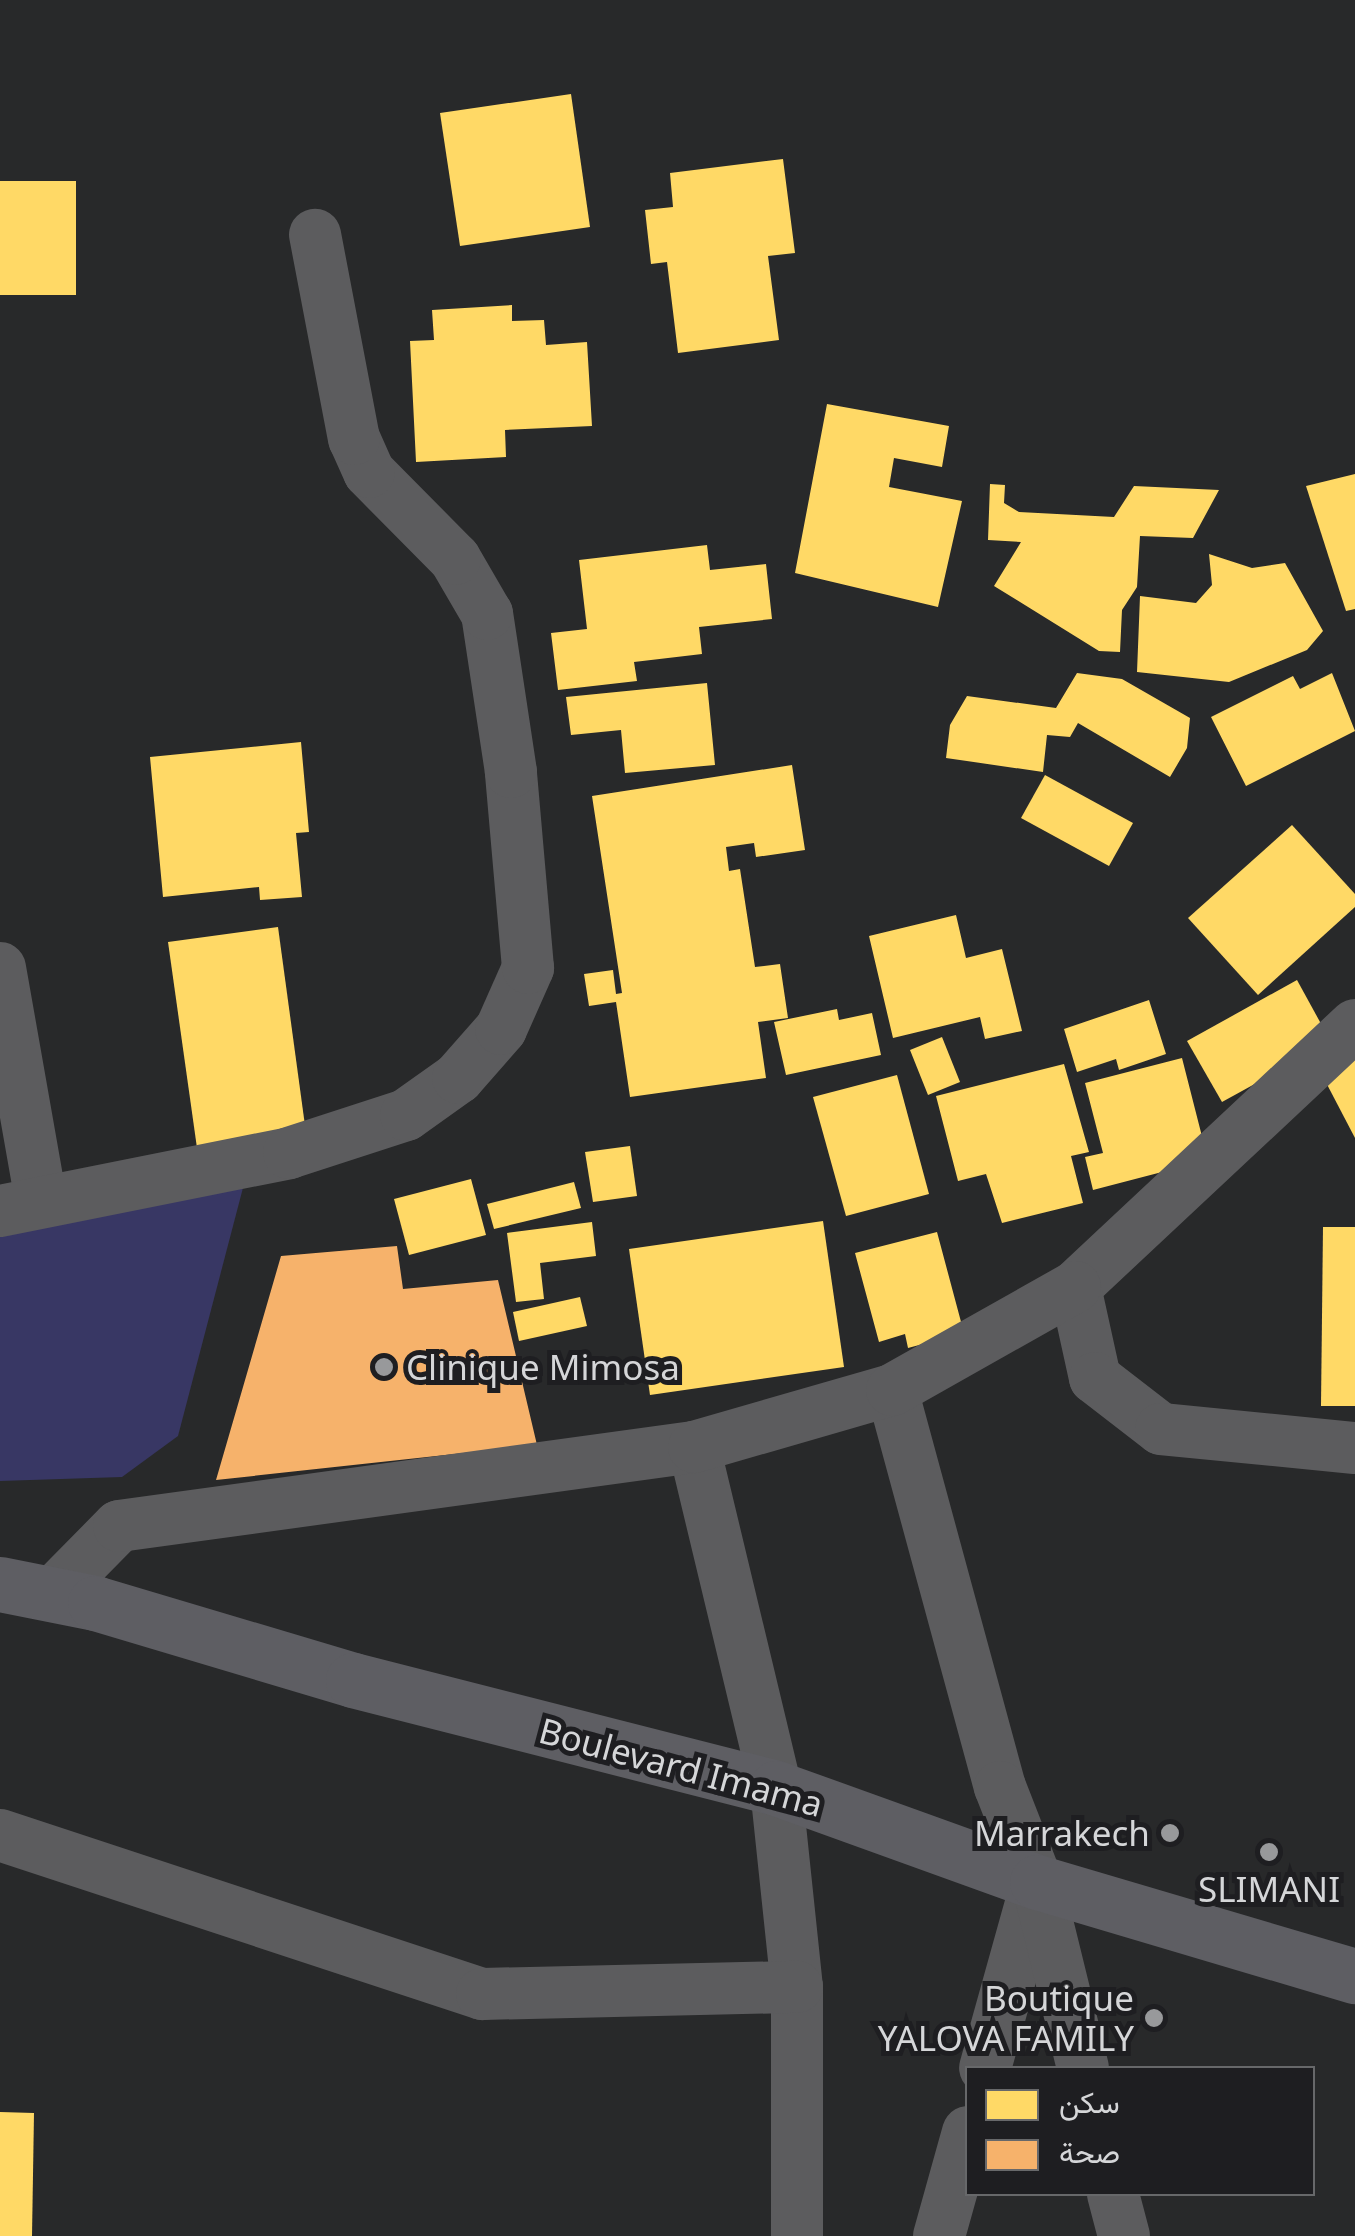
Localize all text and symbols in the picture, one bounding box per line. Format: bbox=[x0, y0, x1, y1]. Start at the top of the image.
place label: Clinique Mimosa bbox=[406, 1346, 680, 1388]
marker: Clinique Mimosa bbox=[371, 1354, 397, 1380]
street label: Boulevard Imama bbox=[535, 1709, 827, 1825]
place label: Marrakech bbox=[974, 1812, 1150, 1854]
marker: Marrakech bbox=[1159, 1822, 1181, 1844]
marker: SLIMANI bbox=[1258, 1841, 1280, 1863]
place label: SLIMANI bbox=[1198, 1868, 1340, 1910]
place label: Boutique YALOVA FAMILY bbox=[878, 1977, 1134, 2059]
marker: Boutique YALOVA FAMILY bbox=[1143, 2007, 1165, 2029]
legend bbox=[965, 2066, 1315, 2196]
text: سكن bbox=[1059, 2081, 1120, 2122]
text: صحة bbox=[1059, 2131, 1120, 2172]

